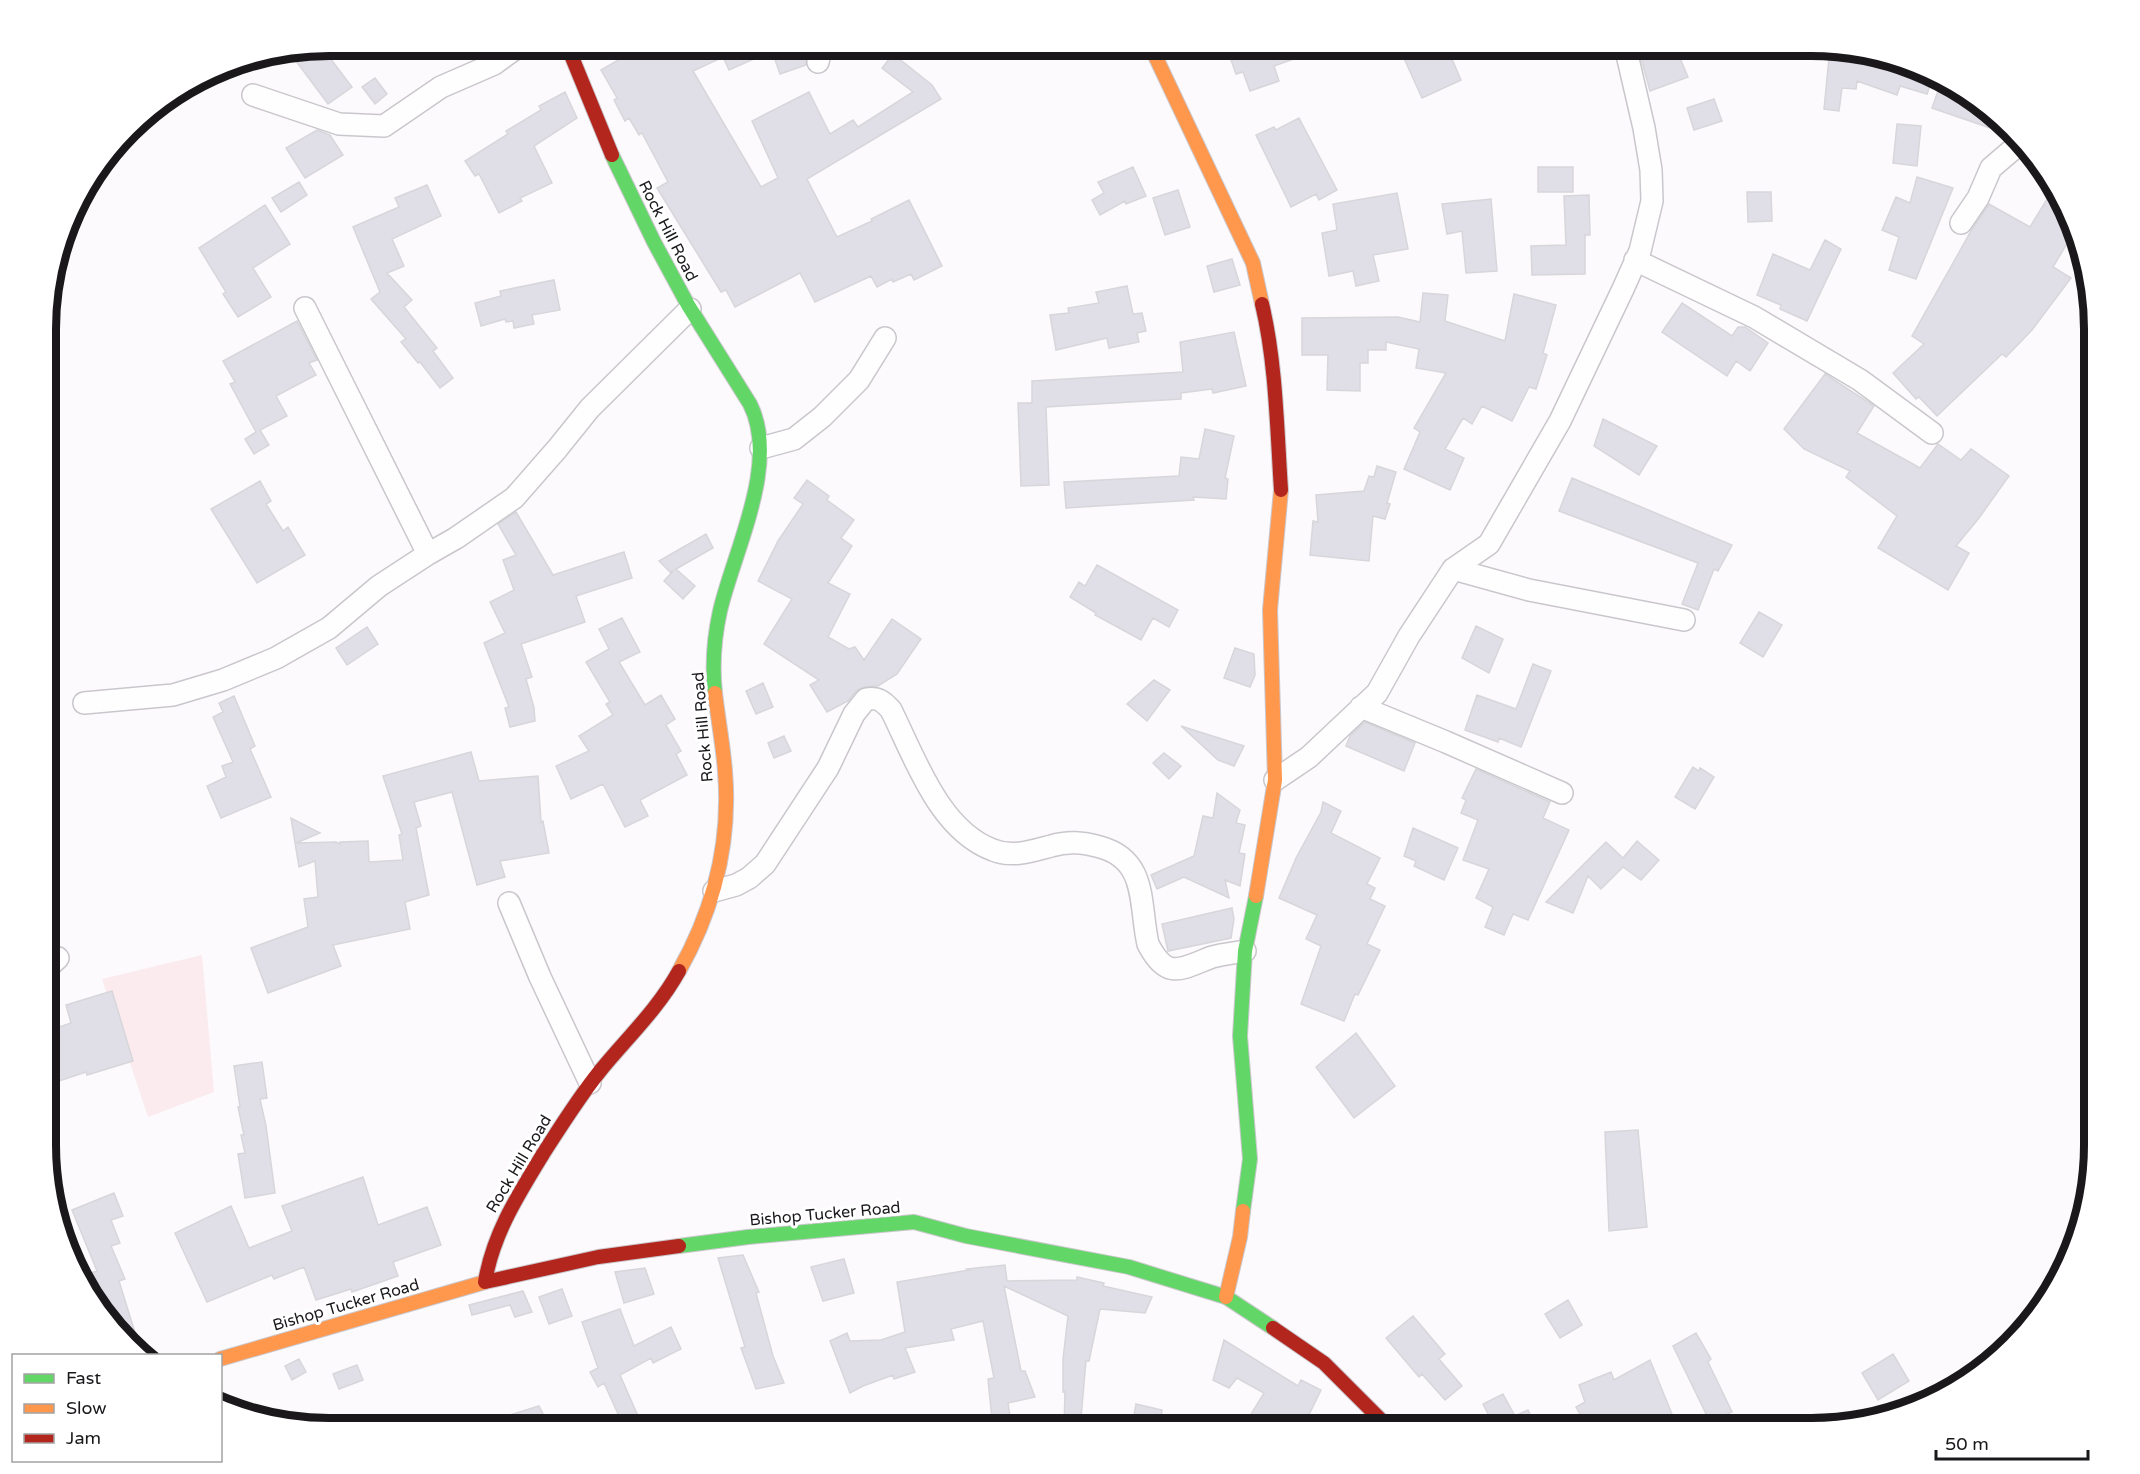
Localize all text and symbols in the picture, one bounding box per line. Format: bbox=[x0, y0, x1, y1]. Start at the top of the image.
street label: Rock Hill Road bbox=[634, 177, 702, 285]
street label: Rock Hill Road bbox=[688, 671, 718, 783]
street label: Rock Hill Road bbox=[482, 1111, 556, 1217]
street label: Bishop Tucker Road bbox=[749, 1197, 901, 1231]
street label: Bishop Tucker Road bbox=[270, 1275, 422, 1335]
legend bbox=[12, 1354, 222, 1462]
text: Fast bbox=[66, 1367, 101, 1389]
text: Slow bbox=[66, 1397, 107, 1419]
scale bar bbox=[1936, 1423, 2088, 1461]
text: Jam bbox=[66, 1427, 101, 1449]
text: 50 m bbox=[1945, 1433, 1989, 1455]

